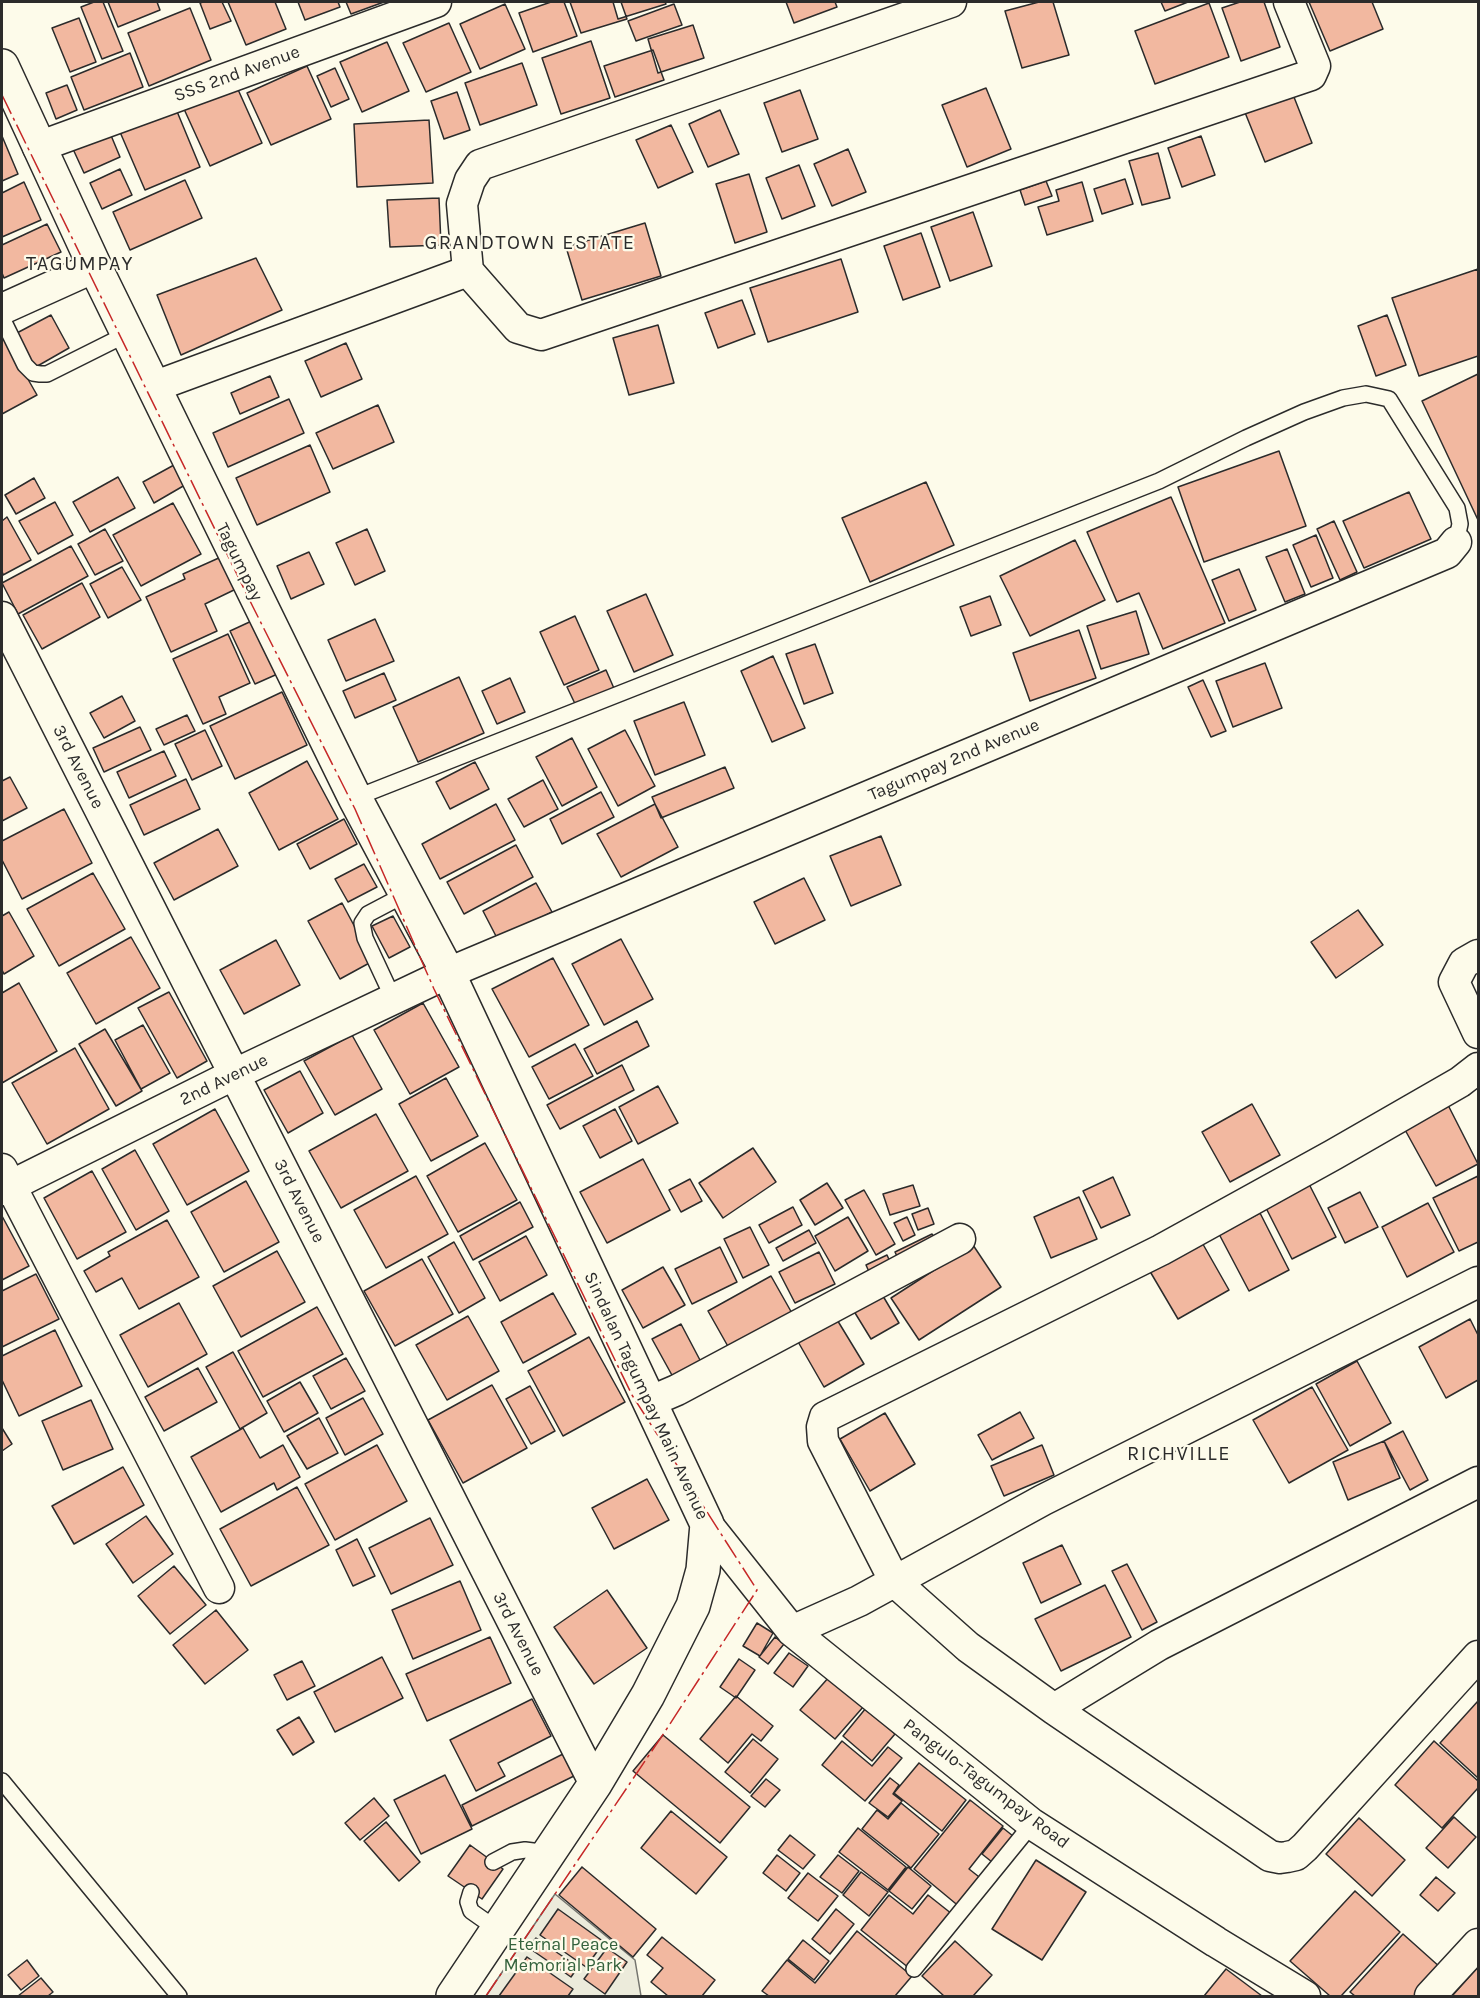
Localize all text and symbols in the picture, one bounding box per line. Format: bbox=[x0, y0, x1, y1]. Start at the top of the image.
street label: SSS 2nd Avenue bbox=[171, 41, 303, 107]
district label: GRANDTOWN ESTATE bbox=[424, 231, 636, 255]
district label: TAGUMPAY bbox=[26, 252, 134, 276]
street label: Tagumpay bbox=[211, 519, 267, 605]
street label: Tagumpay 2nd Avenue bbox=[865, 714, 1043, 806]
street label: 3rd Avenue bbox=[48, 721, 108, 813]
street label: 2nd Avenue bbox=[176, 1049, 272, 1111]
street label: 3rd Avenue bbox=[269, 1155, 329, 1247]
street label: Sindalan Tagumpay Main Avenue bbox=[579, 1269, 713, 1523]
district label: RICHVILLE bbox=[1127, 1442, 1231, 1466]
street label: 3rd Avenue bbox=[488, 1588, 548, 1680]
street label: Pangulo-Tagumpay Road bbox=[899, 1714, 1073, 1854]
park label: Eternal Peace Memorial Park bbox=[504, 1934, 622, 1976]

